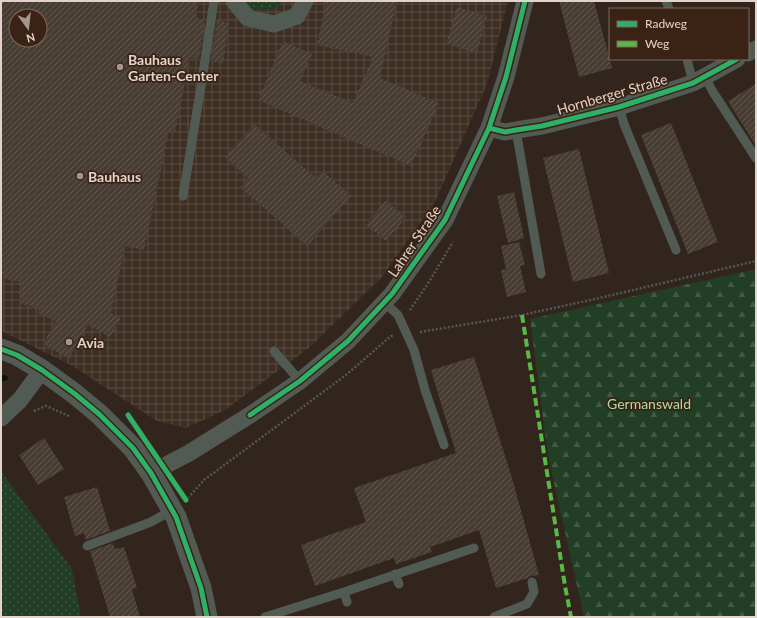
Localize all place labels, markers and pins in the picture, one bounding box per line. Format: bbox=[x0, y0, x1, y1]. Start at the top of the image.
place label: Bauhaus Garten-Center bbox=[128, 51, 219, 84]
marker: Bauhaus Garten-Center bbox=[115, 62, 125, 72]
place label: Bauhaus bbox=[88, 168, 141, 185]
marker: Bauhaus bbox=[75, 171, 85, 181]
place label: Avia bbox=[76, 334, 104, 351]
marker: Avia bbox=[64, 337, 74, 347]

